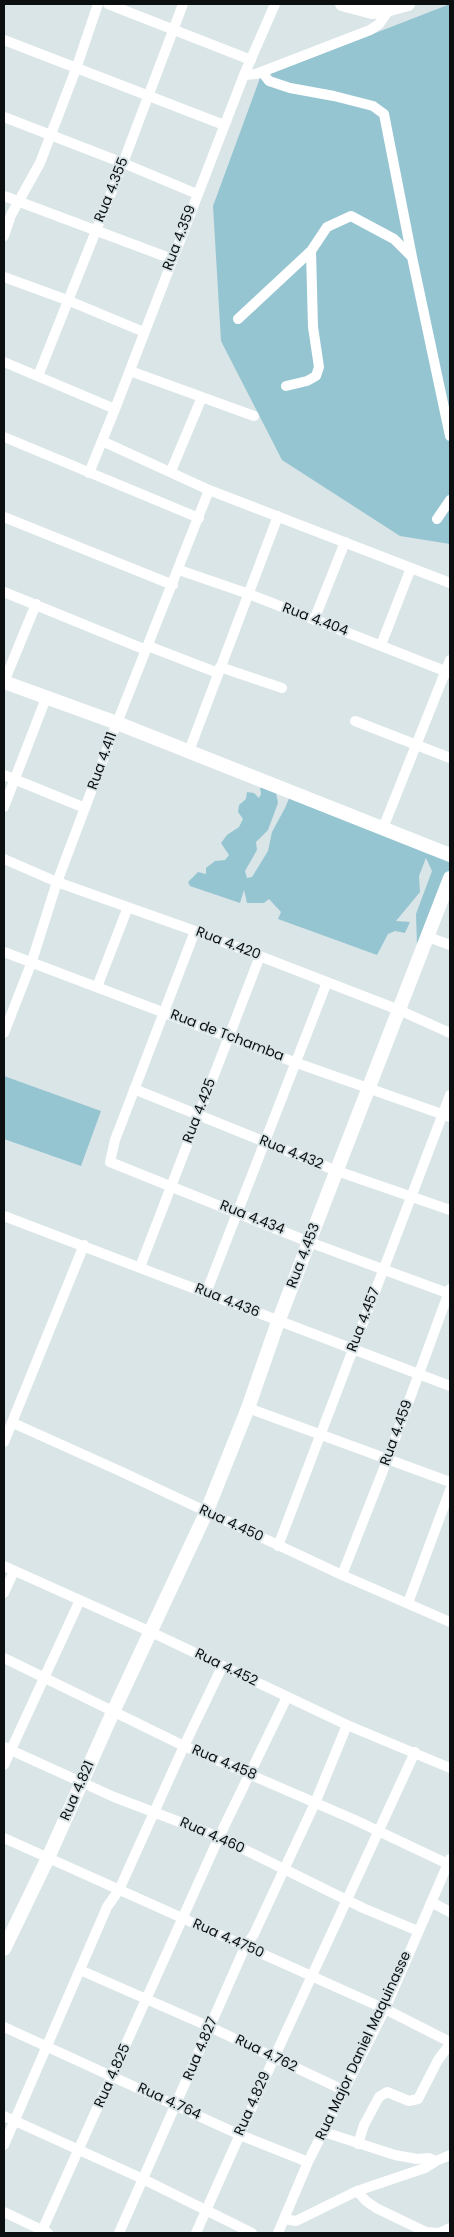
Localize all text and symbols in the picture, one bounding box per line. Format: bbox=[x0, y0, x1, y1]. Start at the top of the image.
street label: Rua 4.355 bbox=[91, 155, 133, 225]
street label: Rua 4.359 bbox=[160, 203, 200, 273]
street label: Rua 4.404 bbox=[280, 600, 350, 640]
street label: Rua 4.411 bbox=[85, 730, 121, 792]
street label: Rua 4.420 bbox=[193, 924, 263, 964]
street label: Rua de Tchamba bbox=[168, 1007, 286, 1065]
street label: Rua 4.425 bbox=[180, 1076, 220, 1146]
street label: Rua 4.432 bbox=[257, 1133, 325, 1173]
street label: Rua 4.434 bbox=[217, 1197, 287, 1239]
street label: Rua 4.453 bbox=[284, 1221, 324, 1291]
street label: Rua 4.436 bbox=[192, 1280, 262, 1322]
street label: Rua 4.457 bbox=[344, 1285, 384, 1355]
street label: Rua 4.459 bbox=[377, 1398, 417, 1468]
street label: Rua 4.450 bbox=[196, 1502, 266, 1546]
street label: Rua 4.452 bbox=[192, 1646, 260, 1690]
street label: Rua 4.458 bbox=[189, 1742, 259, 1784]
street label: Rua 4.821 bbox=[57, 1758, 99, 1824]
street label: Rua 4.460 bbox=[177, 1814, 247, 1858]
street label: Rua 4.4750 bbox=[190, 1916, 266, 1962]
street label: Rua Major Daniel Maquinasse bbox=[313, 1949, 415, 2143]
street label: Rua 4.827 bbox=[180, 2015, 222, 2083]
street label: Rua 4.762 bbox=[232, 2032, 300, 2076]
street label: Rua 4.825 bbox=[91, 2041, 135, 2111]
street label: Rua 4.829 bbox=[231, 2069, 275, 2139]
street label: Rua 4.764 bbox=[135, 2080, 203, 2124]

